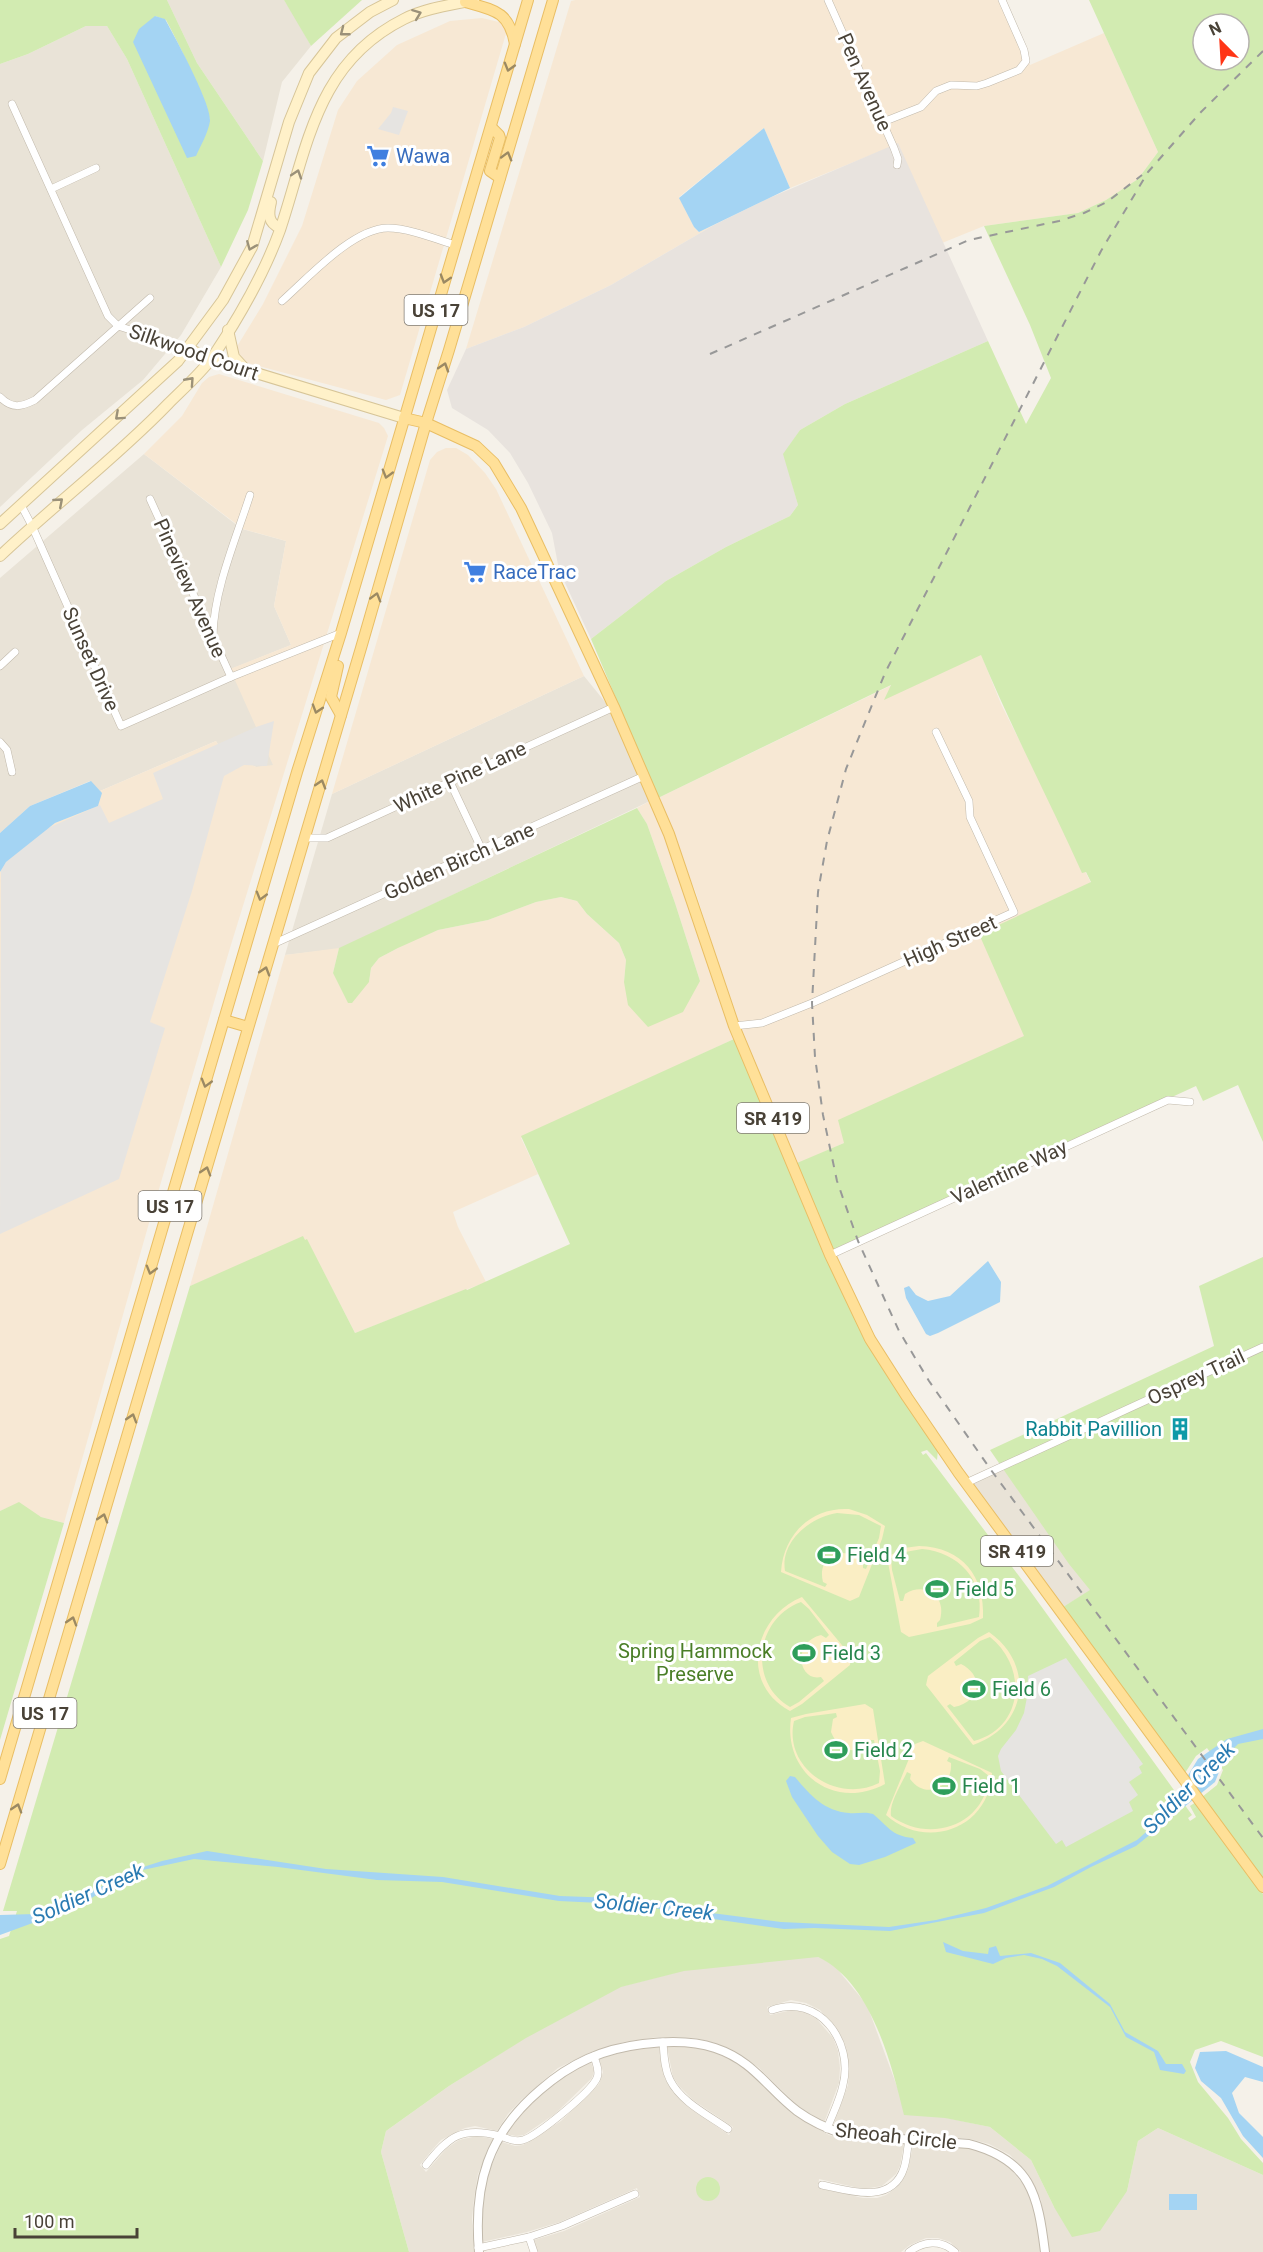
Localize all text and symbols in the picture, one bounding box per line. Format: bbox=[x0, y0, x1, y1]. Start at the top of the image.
one-way arrow bbox=[411, 9, 422, 21]
north arrow bbox=[1191, 12, 1251, 72]
text: N bbox=[1206, 18, 1224, 40]
one-way arrow bbox=[340, 25, 351, 36]
street label: Pen Avenue bbox=[833, 29, 897, 135]
one-way arrow bbox=[504, 61, 516, 72]
supermarket icon: Wawa bbox=[365, 143, 391, 169]
place label: Wawa bbox=[396, 144, 450, 168]
one-way arrow bbox=[500, 151, 512, 162]
one-way arrow bbox=[290, 169, 302, 180]
one-way arrow bbox=[246, 240, 258, 251]
one-way arrow bbox=[440, 273, 452, 284]
road number: US 17 bbox=[404, 295, 468, 325]
street label: Silkwood Court bbox=[126, 319, 262, 385]
one-way arrow bbox=[437, 362, 449, 373]
one-way arrow bbox=[183, 377, 194, 388]
one-way arrow bbox=[116, 408, 127, 419]
one-way arrow bbox=[382, 468, 394, 479]
one-way arrow bbox=[52, 498, 63, 509]
street label: Pineview Avenue bbox=[149, 515, 231, 661]
supermarket icon: RaceTrac bbox=[462, 559, 488, 585]
place label: RaceTrac bbox=[493, 560, 576, 584]
one-way arrow bbox=[369, 592, 381, 603]
street label: Sunset Drive bbox=[57, 603, 125, 715]
one-way arrow bbox=[312, 703, 324, 714]
street label: White Pine Lane bbox=[390, 736, 530, 818]
one-way arrow bbox=[314, 779, 326, 790]
street label: Golden Birch Lane bbox=[380, 817, 538, 905]
one-way arrow bbox=[256, 890, 268, 901]
street label: High Street bbox=[900, 910, 1000, 972]
one-way arrow bbox=[258, 966, 270, 977]
one-way arrow bbox=[201, 1077, 213, 1088]
road number: SR 419 bbox=[737, 1103, 809, 1133]
street label: Valentine Way bbox=[947, 1134, 1071, 1209]
one-way arrow bbox=[199, 1166, 211, 1177]
road number: US 17 bbox=[138, 1191, 201, 1221]
one-way arrow bbox=[146, 1264, 158, 1275]
street label: Osprey Trail bbox=[1144, 1344, 1248, 1410]
one-way arrow bbox=[125, 1413, 137, 1424]
building icon: Rabbit Pavillion bbox=[1167, 1416, 1193, 1442]
place label: Rabbit Pavillion bbox=[1025, 1417, 1162, 1441]
one-way arrow bbox=[96, 1513, 108, 1524]
road number: SR 419 bbox=[981, 1536, 1053, 1566]
sports icon: Field 4 bbox=[816, 1542, 842, 1568]
place label: Field 4 bbox=[847, 1543, 906, 1567]
sports icon: Field 5 bbox=[924, 1576, 950, 1602]
place label: Field 5 bbox=[955, 1577, 1014, 1601]
one-way arrow bbox=[65, 1616, 77, 1627]
park label: Spring Hammock Preserve bbox=[618, 1639, 773, 1686]
sports icon: Field 3 bbox=[791, 1640, 817, 1666]
place label: Field 3 bbox=[822, 1641, 881, 1665]
sports icon: Field 6 bbox=[961, 1676, 987, 1702]
place label: Field 6 bbox=[992, 1677, 1051, 1701]
road number: US 17 bbox=[14, 1698, 76, 1728]
sports icon: Field 2 bbox=[823, 1737, 849, 1763]
water label: Soldier Creek bbox=[1138, 1737, 1240, 1839]
place label: Field 2 bbox=[854, 1738, 913, 1762]
sports icon: Field 1 bbox=[931, 1773, 957, 1799]
place label: Field 1 bbox=[962, 1774, 1021, 1798]
one-way arrow bbox=[10, 1803, 22, 1814]
water label: Soldier Creek bbox=[28, 1858, 148, 1929]
water label: Soldier Creek bbox=[593, 1889, 716, 1925]
street label: Sheoah Circle bbox=[834, 2118, 958, 2154]
scale bar bbox=[15, 2201, 136, 2239]
text: 100 m bbox=[24, 2211, 75, 2232]

